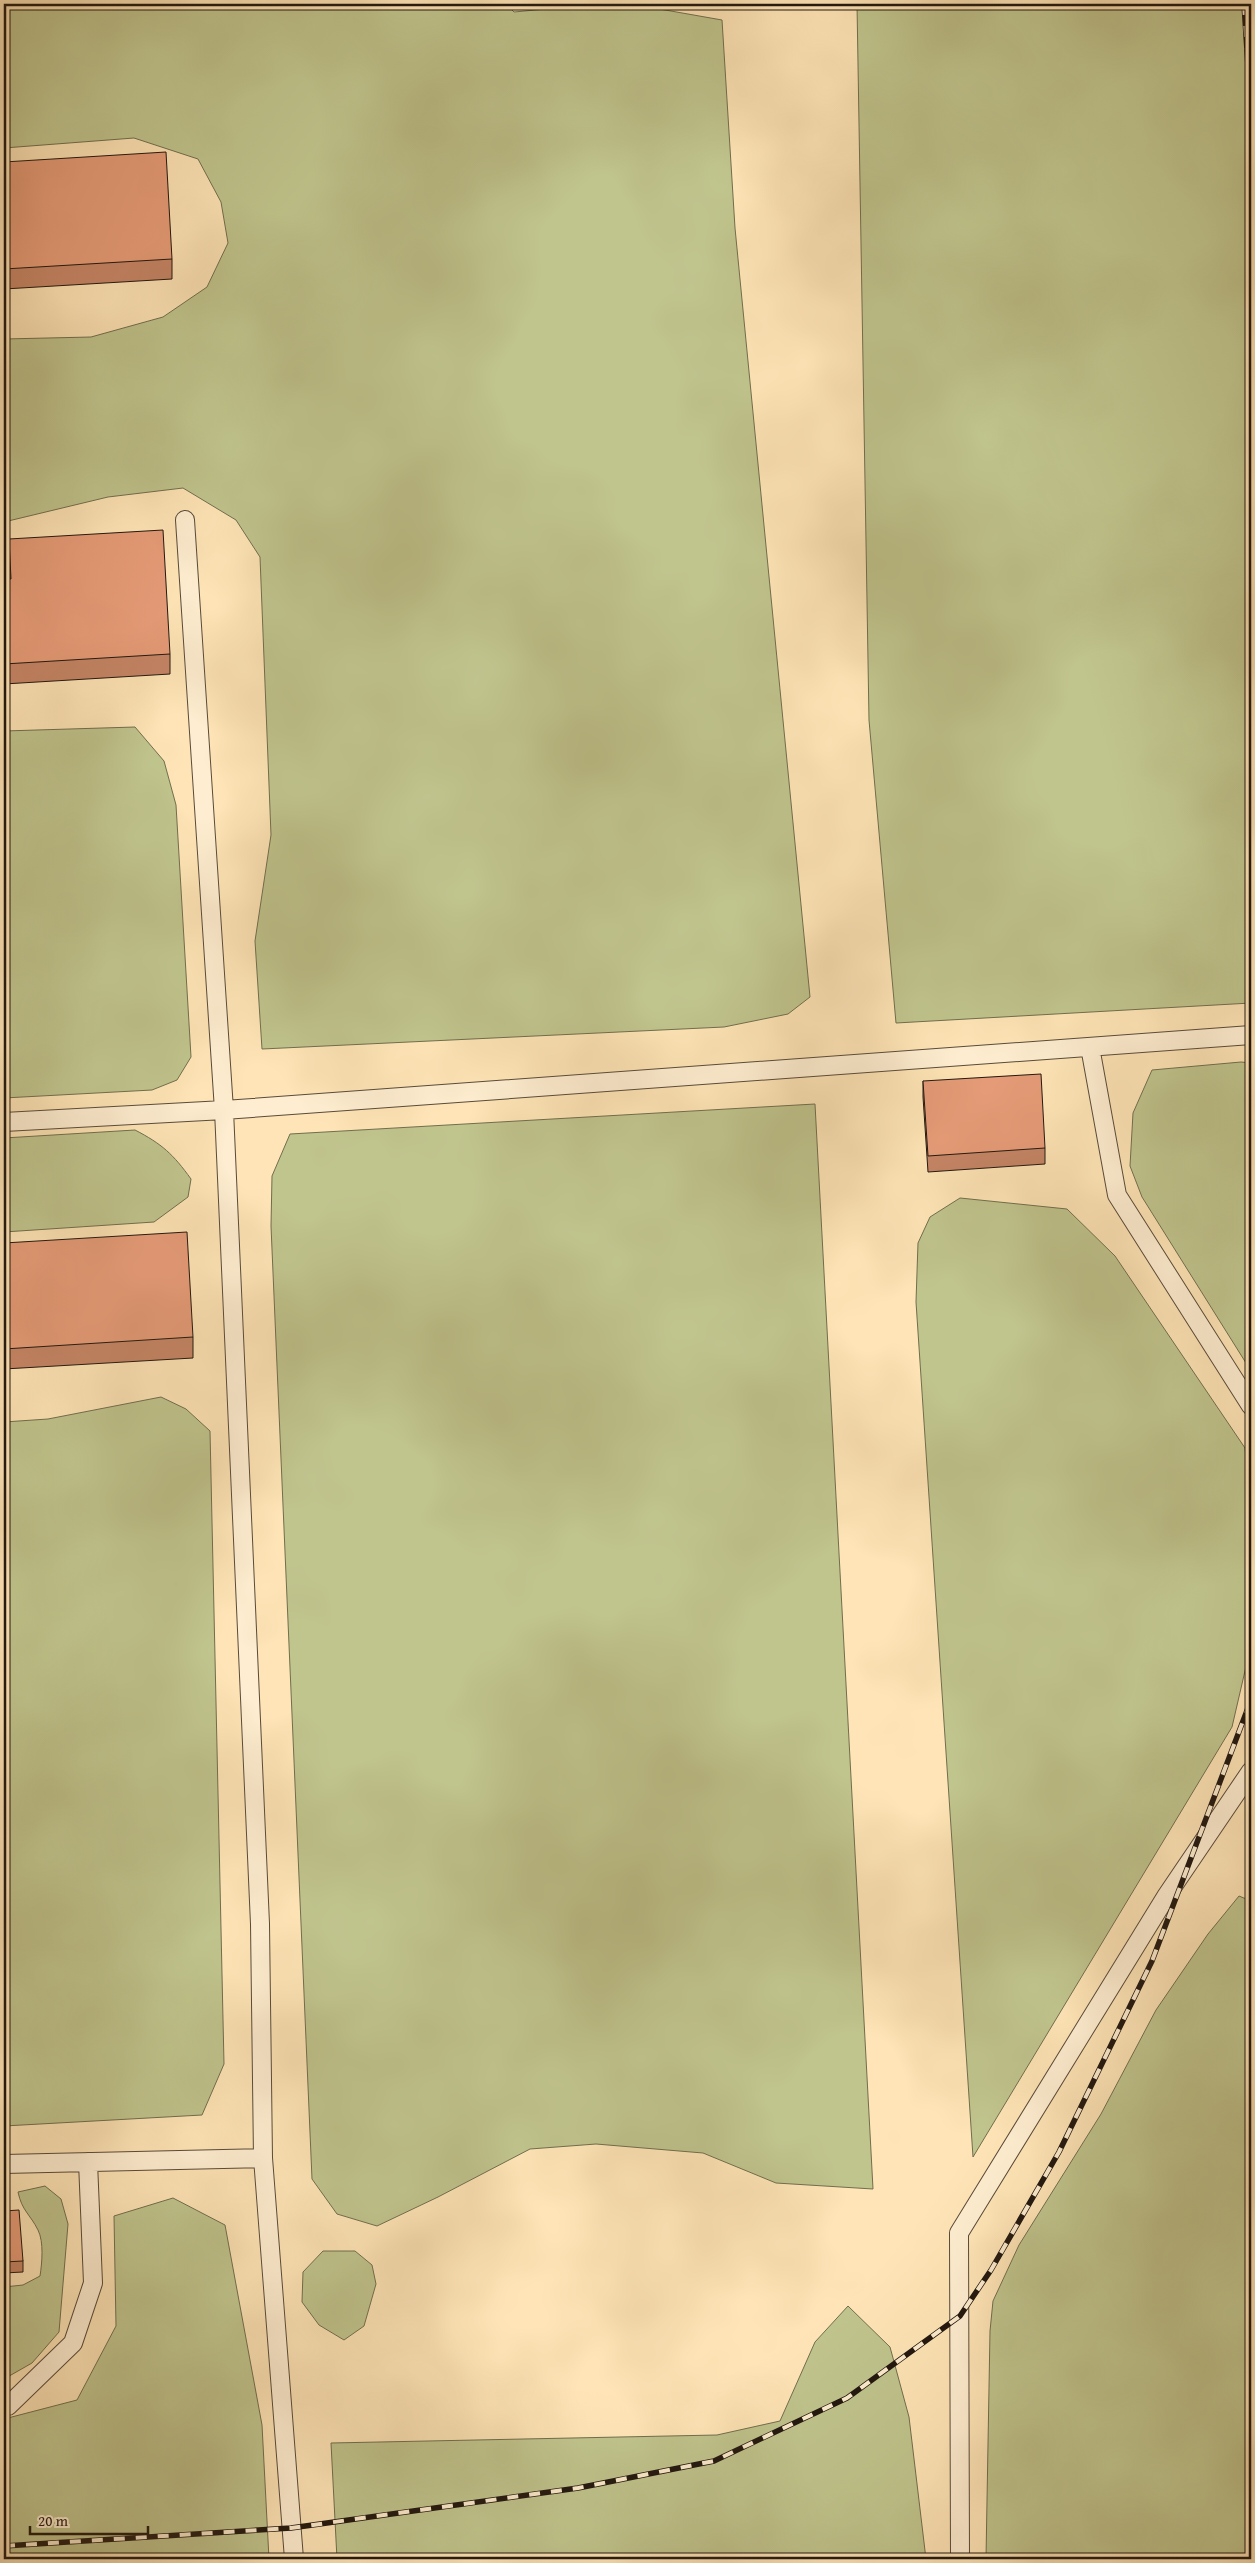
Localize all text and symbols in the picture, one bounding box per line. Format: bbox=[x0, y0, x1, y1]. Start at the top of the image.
scale bar bbox=[30, 2503, 148, 2535]
text: 20 m bbox=[38, 2510, 69, 2531]

